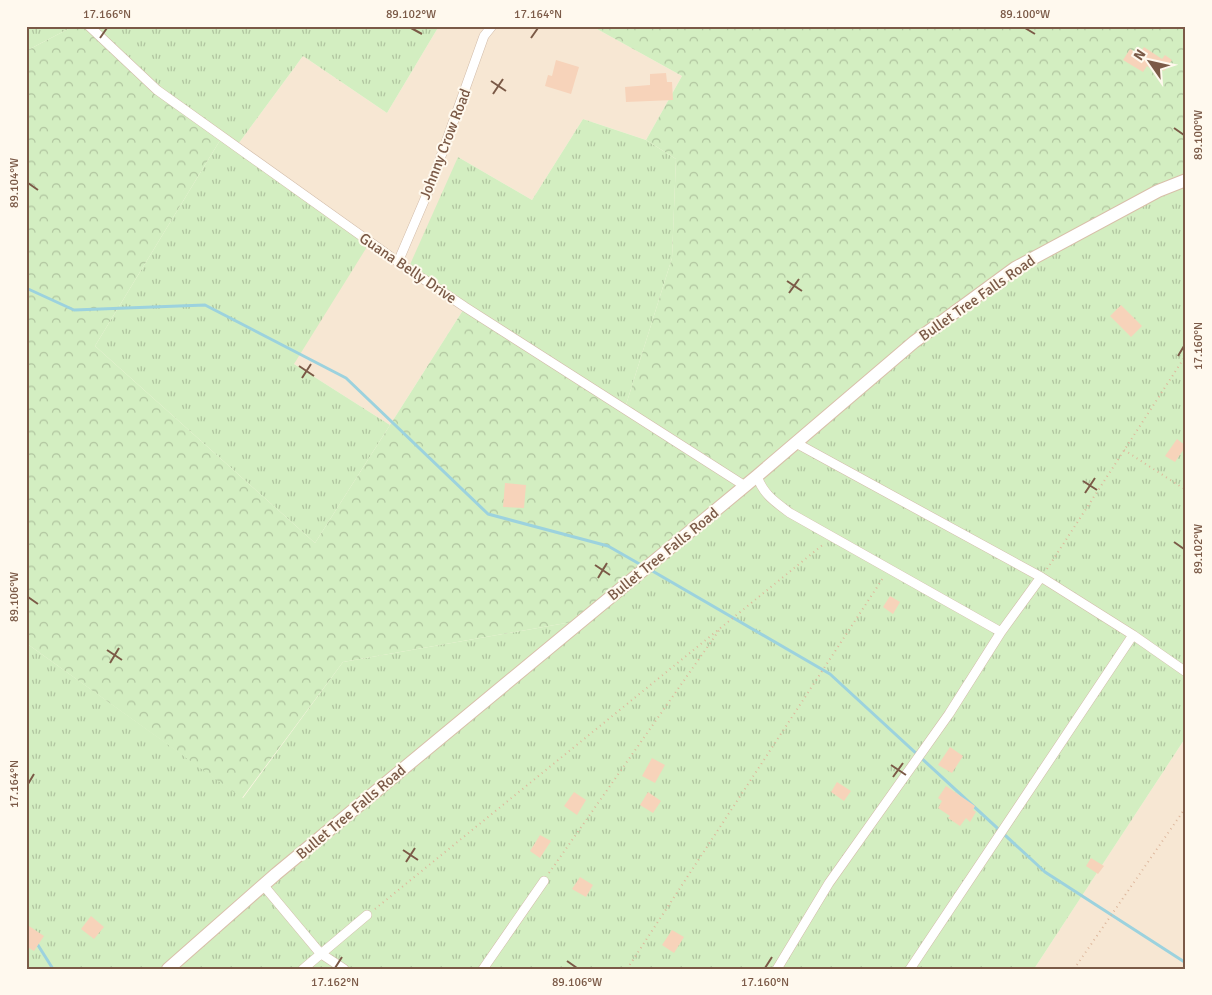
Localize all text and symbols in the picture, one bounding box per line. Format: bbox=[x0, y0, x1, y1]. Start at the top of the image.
text: 17.166°N bbox=[83, 7, 131, 22]
text: 89.102°W bbox=[386, 7, 436, 22]
text: 17.164°N bbox=[514, 7, 562, 22]
text: 89.100°W bbox=[1000, 7, 1050, 22]
north arrow bbox=[1124, 38, 1174, 88]
text: N bbox=[1130, 46, 1149, 64]
street label: Johnny Crow Road bbox=[416, 86, 474, 202]
text: 89.100°W bbox=[1191, 110, 1206, 160]
text: 89.104°W bbox=[7, 158, 22, 208]
street label: Guana Belly Drive bbox=[356, 229, 460, 307]
street label: Bullet Tree Falls Road bbox=[915, 251, 1039, 345]
text: 17.160°N bbox=[1191, 322, 1206, 370]
street label: Bullet Tree Falls Road bbox=[604, 504, 722, 604]
text: 89.102°W bbox=[1191, 524, 1206, 574]
text: 89.106°W bbox=[7, 572, 22, 622]
text: 17.164°N bbox=[7, 760, 22, 808]
street label: Bullet Tree Falls Road bbox=[293, 761, 410, 863]
text: 17.162°N bbox=[311, 975, 359, 990]
text: 89.106°W bbox=[552, 975, 602, 990]
text: 17.160°N bbox=[741, 975, 789, 990]

